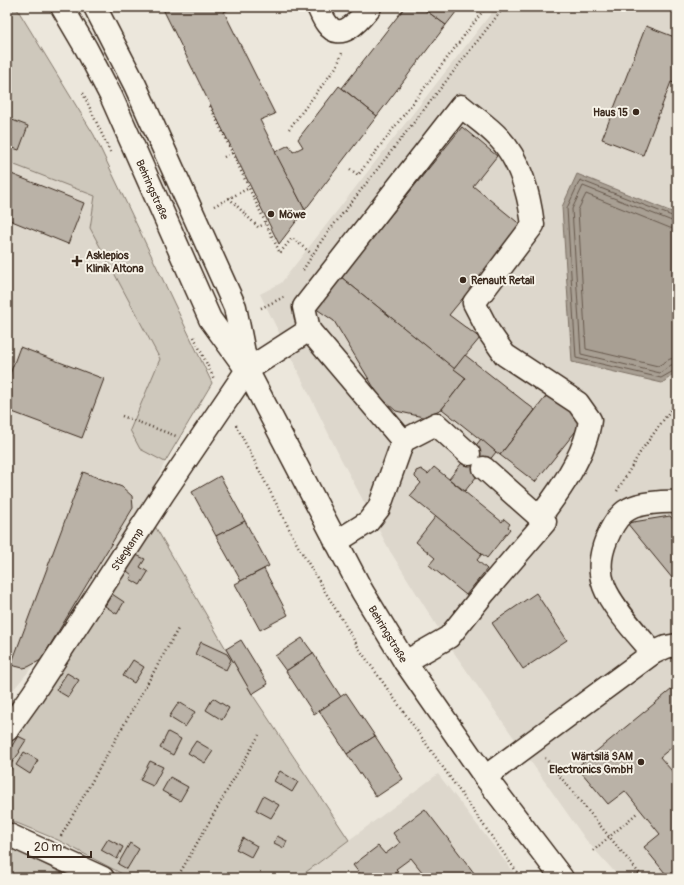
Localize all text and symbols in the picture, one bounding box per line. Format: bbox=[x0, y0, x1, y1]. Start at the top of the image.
place label: Haus 15 bbox=[593, 106, 628, 119]
marker: Haus 15 bbox=[631, 107, 641, 117]
street label: Behringstraße bbox=[134, 158, 172, 222]
place label: Möwe bbox=[279, 208, 306, 221]
marker: Möwe bbox=[266, 209, 276, 219]
place label: Asklepios Klinik Altona bbox=[86, 249, 144, 275]
marker: Asklepios Klinik Altona bbox=[71, 255, 83, 267]
place label: Renault Retail bbox=[471, 274, 535, 287]
marker: Renault Retail bbox=[458, 275, 468, 285]
street label: Stiegkamp bbox=[108, 525, 146, 573]
street label: Behringstraße bbox=[366, 603, 411, 665]
place label: Wärtsilä SAM Electronics GmbH bbox=[549, 750, 633, 776]
marker: Wärtsilä SAM Electronics GmbH bbox=[636, 757, 646, 767]
scale bar bbox=[28, 833, 91, 859]
text: 20 m bbox=[34, 840, 63, 855]

